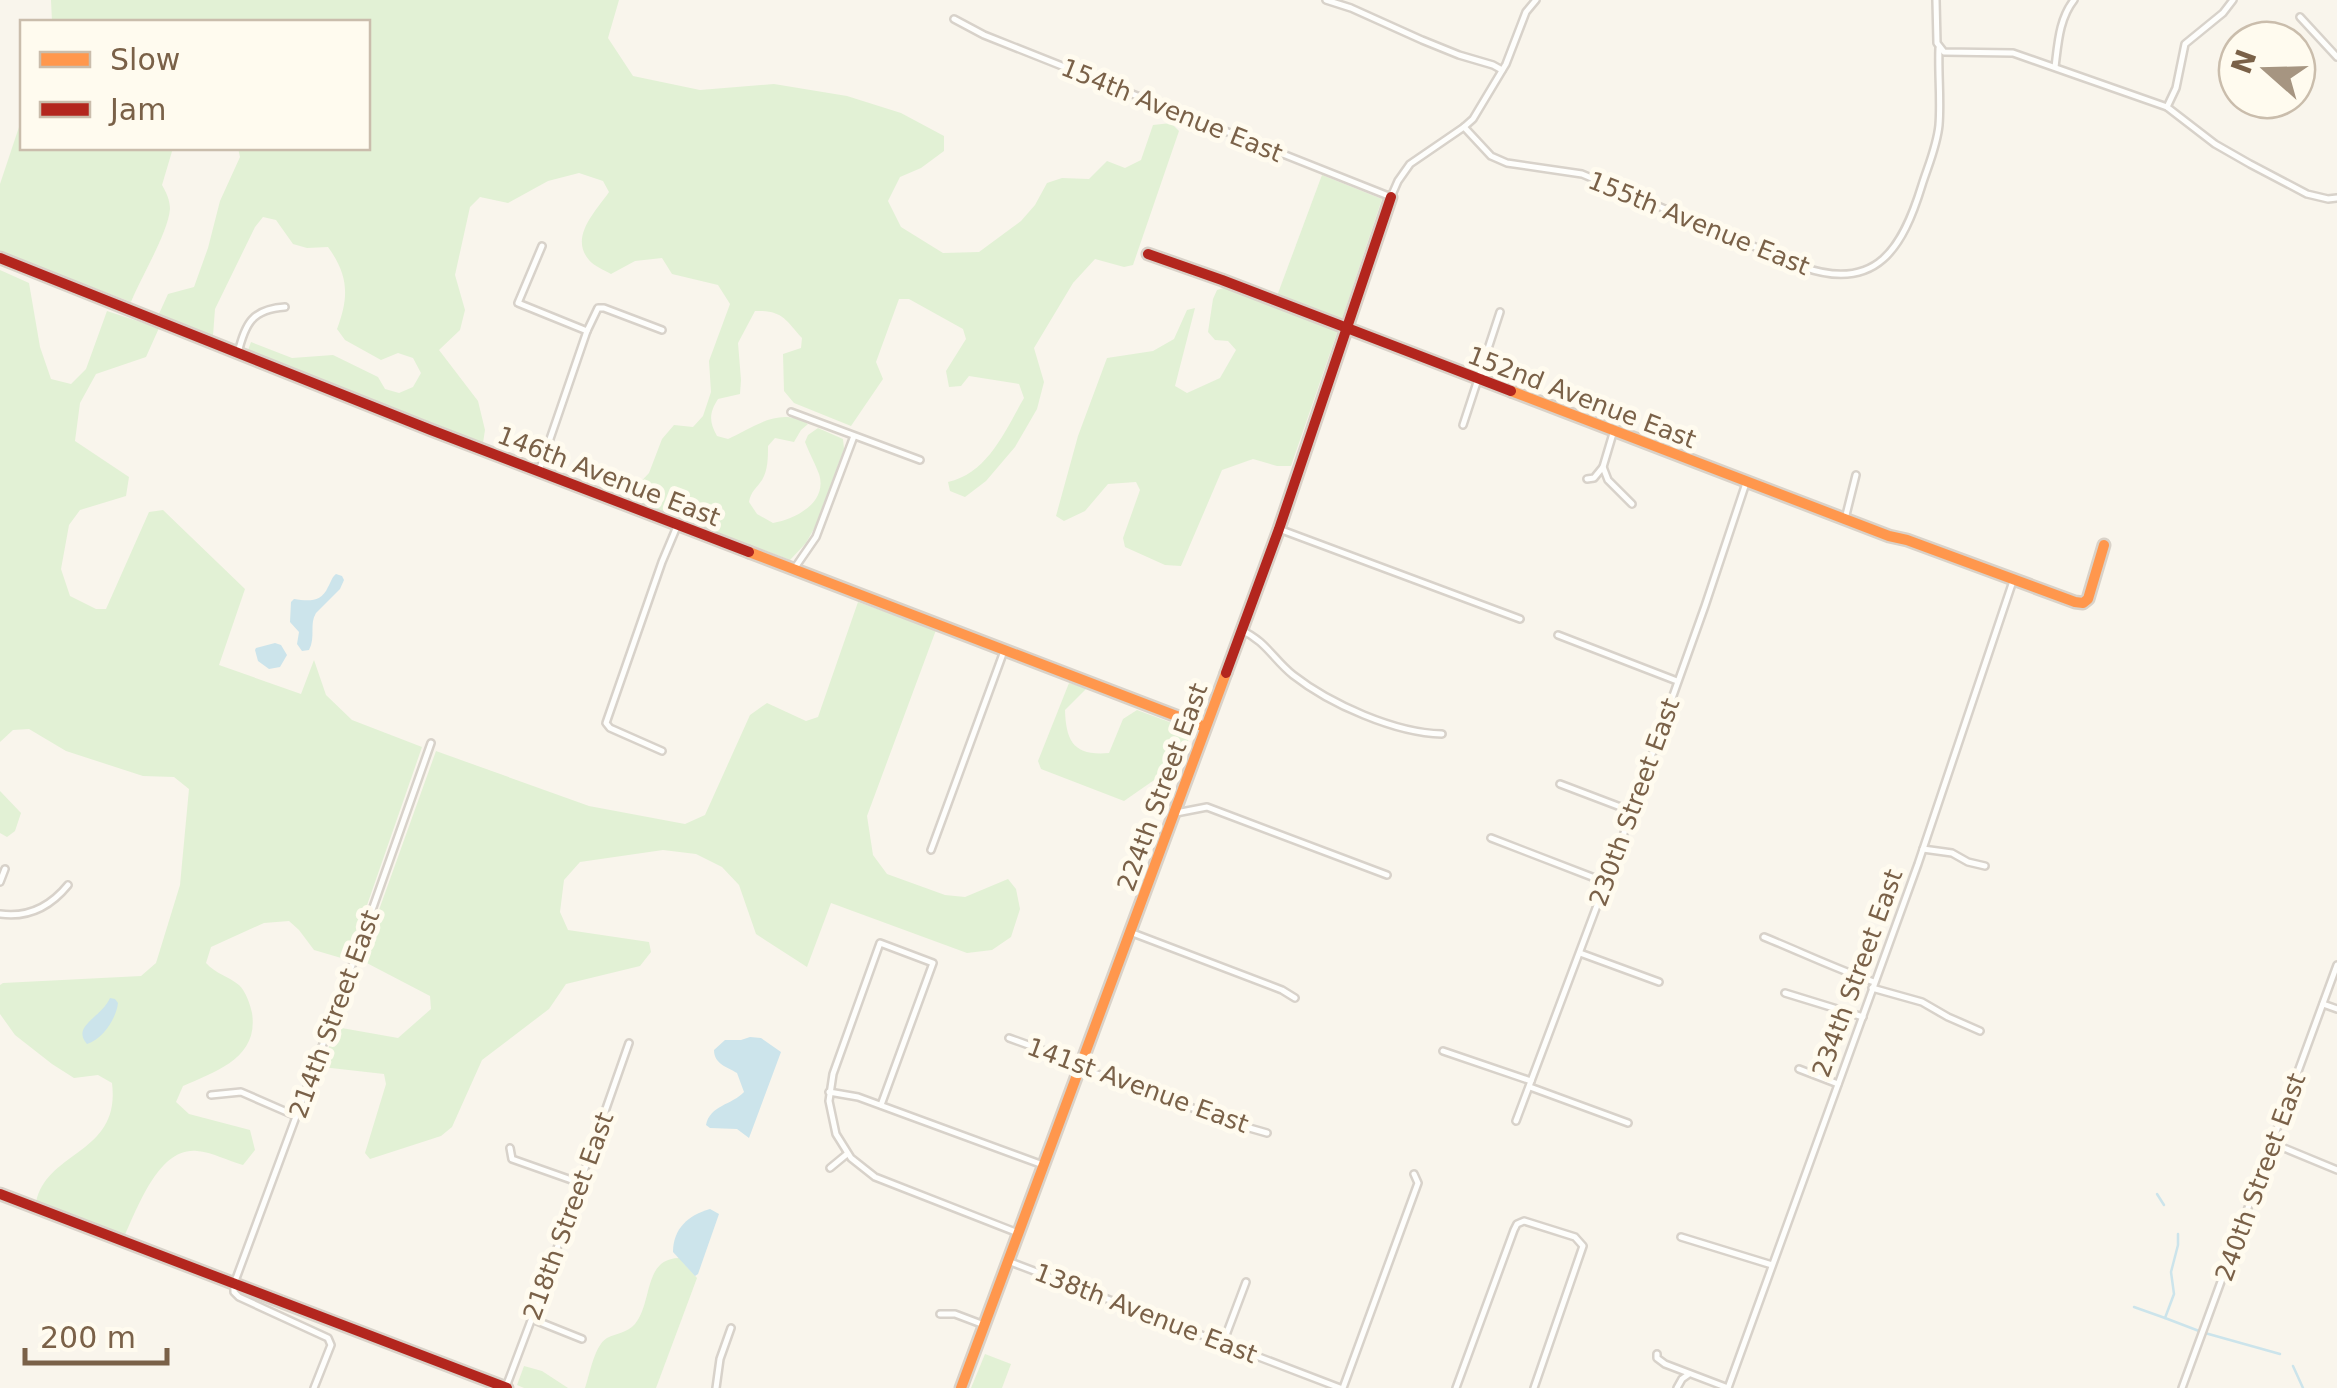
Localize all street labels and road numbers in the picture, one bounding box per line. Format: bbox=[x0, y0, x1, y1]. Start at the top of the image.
street label: 154th Avenue East bbox=[1057, 53, 1287, 168]
street label: 155th Avenue East bbox=[1584, 166, 1814, 281]
street label: 152nd Avenue East bbox=[1464, 341, 1700, 454]
street label: 146th Avenue East bbox=[493, 421, 724, 532]
street label: 224th Street East bbox=[1111, 679, 1214, 895]
street label: 230th Street East bbox=[1583, 694, 1686, 910]
street label: 234th Street East bbox=[1806, 865, 1909, 1081]
street label: 214th Street East bbox=[283, 906, 386, 1122]
street label: 141st Avenue East bbox=[1023, 1032, 1253, 1139]
street label: 240th Street East bbox=[2209, 1069, 2312, 1285]
street label: 218th Street East bbox=[517, 1108, 620, 1324]
street label: 138th Avenue East bbox=[1030, 1258, 1261, 1369]

